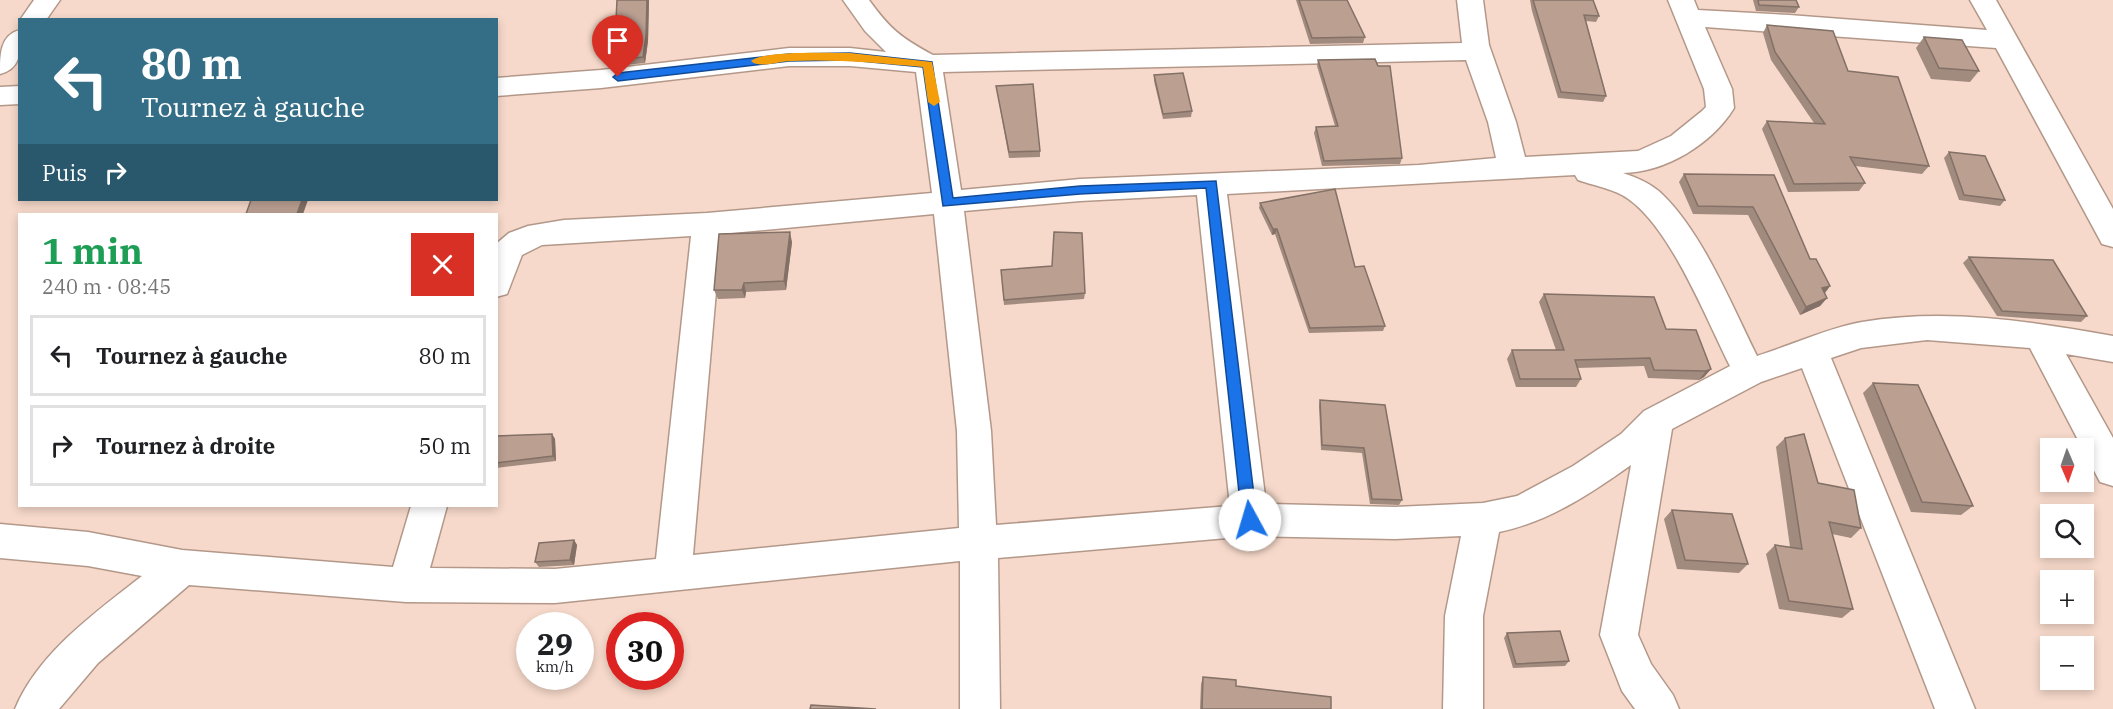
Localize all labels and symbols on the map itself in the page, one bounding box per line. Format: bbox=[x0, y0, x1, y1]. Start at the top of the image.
pin bbox=[592, 15, 643, 77]
north arrow bbox=[2040, 438, 2094, 492]
position arrow bbox=[1218, 488, 1282, 552]
speed limit sign: 30 bbox=[606, 612, 684, 690]

